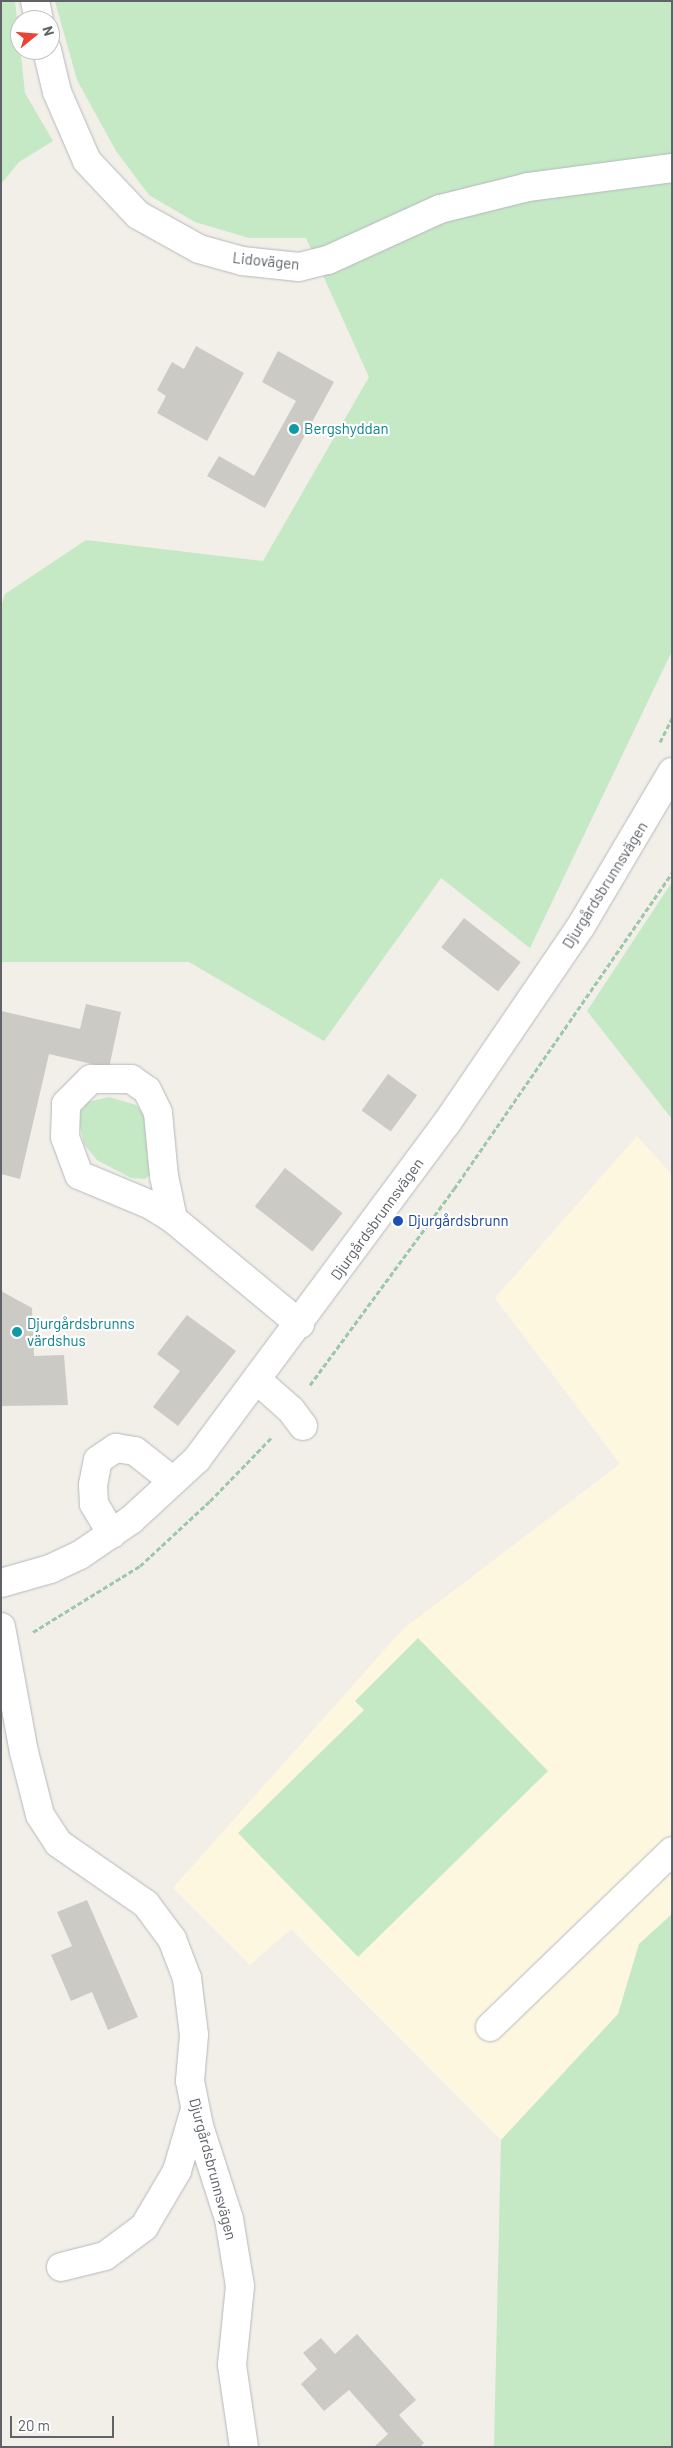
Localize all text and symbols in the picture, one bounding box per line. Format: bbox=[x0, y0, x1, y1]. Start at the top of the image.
north arrow bbox=[10, 10, 60, 60]
text: N bbox=[39, 24, 58, 38]
street label: Lidovägen bbox=[232, 249, 300, 273]
place label: Bergshyddan bbox=[304, 420, 389, 438]
marker: Bergshyddan bbox=[288, 423, 300, 435]
street label: Djurgårdsbrunnsvägen bbox=[559, 818, 651, 952]
street label: Djurgårdsbrunnsvägen bbox=[327, 1155, 427, 1283]
place label: Djurgårdsbrunn bbox=[408, 1212, 509, 1230]
marker: Djurgårdsbrunn bbox=[392, 1215, 404, 1227]
place label: Djurgårdsbrunns värdshus bbox=[27, 1314, 135, 1349]
marker: Djurgårdsbrunns värdshus bbox=[11, 1326, 23, 1338]
street label: Djurgårdsbrunnsvägen bbox=[185, 2096, 241, 2242]
scale bar bbox=[12, 2406, 116, 2438]
text: 20 m bbox=[18, 2416, 50, 2434]

